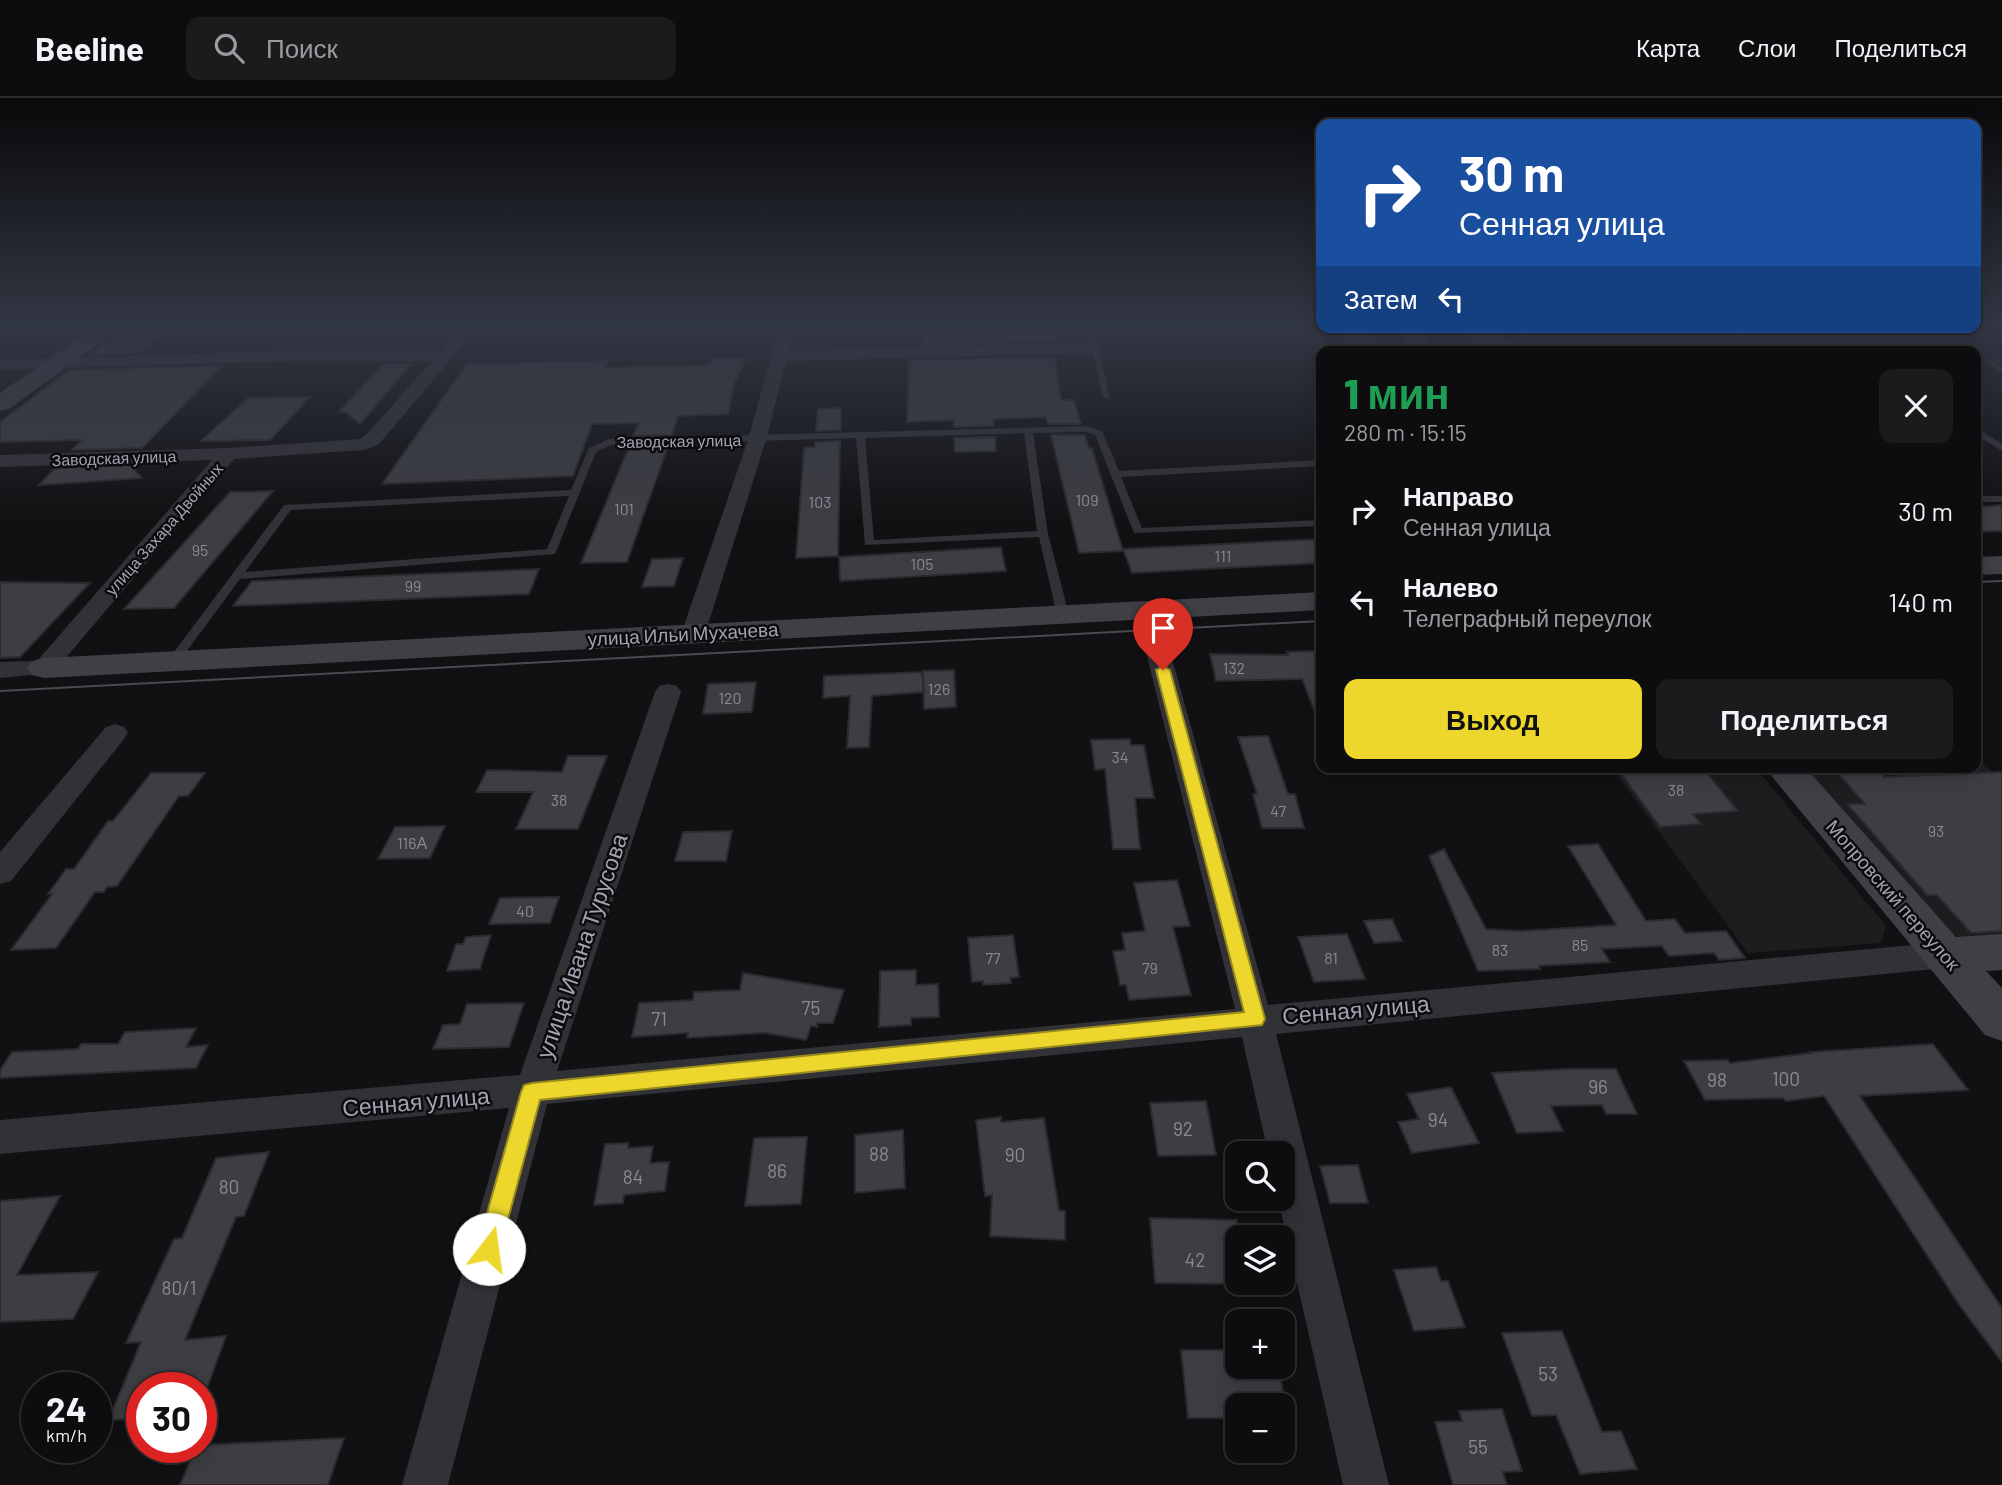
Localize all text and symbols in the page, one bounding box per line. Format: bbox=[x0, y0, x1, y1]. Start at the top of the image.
search box bbox=[186, 17, 676, 80]
text: Beeline bbox=[35, 28, 144, 68]
icon: search bbox=[210, 29, 248, 67]
text: Поиск bbox=[266, 32, 338, 63]
text: Карта bbox=[1636, 33, 1700, 62]
text: Слои bbox=[1738, 33, 1796, 62]
text: Поделиться bbox=[1834, 33, 1967, 62]
text: 30 m bbox=[1459, 143, 1564, 202]
icon: right bbox=[1344, 147, 1435, 238]
text: Сенная улица bbox=[1459, 203, 1665, 241]
icon: left bbox=[1432, 280, 1470, 318]
text: Затем bbox=[1344, 283, 1418, 314]
text: 1 мин bbox=[1344, 367, 1450, 417]
button: close bbox=[1879, 369, 1953, 443]
text: 280 m · 15:15 bbox=[1344, 418, 1467, 446]
street label: Заводская улица bbox=[616, 430, 742, 451]
street label: Заводская улица bbox=[51, 446, 177, 469]
street label: улица Захара Двойных bbox=[101, 459, 226, 599]
text: Направо bbox=[1403, 480, 1514, 511]
house number: 109 bbox=[1076, 490, 1098, 509]
house number: 103 bbox=[809, 492, 831, 511]
icon: right bbox=[1344, 492, 1382, 530]
text: 30 m bbox=[1898, 495, 1953, 526]
house number: 101 bbox=[614, 499, 634, 518]
text: Сенная улица bbox=[1403, 513, 1551, 541]
house number: 95 bbox=[192, 540, 208, 559]
house number: 111 bbox=[1215, 546, 1231, 565]
house number: 105 bbox=[911, 554, 933, 573]
text: Налево bbox=[1403, 571, 1498, 602]
house number: 99 bbox=[405, 576, 421, 595]
icon: left bbox=[1344, 583, 1382, 621]
text: 140 m bbox=[1888, 586, 1953, 617]
pin bbox=[1133, 598, 1193, 670]
text: Телеграфный переулок bbox=[1403, 604, 1652, 632]
icon: arrive bbox=[1144, 609, 1182, 647]
street label: улица Ильи Мухачева bbox=[587, 617, 779, 650]
house number: 132 bbox=[1223, 658, 1245, 677]
house number: 126 bbox=[928, 679, 950, 698]
button: Выход bbox=[1344, 679, 1642, 759]
button: Поделиться bbox=[1656, 679, 1953, 759]
house number: 120 bbox=[718, 688, 742, 707]
house number: 34 bbox=[1111, 747, 1129, 766]
house number: 38 bbox=[1668, 780, 1684, 799]
house number: 38 bbox=[551, 790, 567, 809]
house number: 47 bbox=[1270, 801, 1286, 820]
street label: Мопровский переулок bbox=[1822, 815, 1965, 975]
house number: 93 bbox=[1928, 821, 1944, 840]
street label: улица Ивана Турусова bbox=[529, 829, 633, 1062]
house number: 116А bbox=[397, 833, 427, 852]
house number: 40 bbox=[516, 901, 534, 920]
house number: 85 bbox=[1572, 935, 1588, 954]
house number: 83 bbox=[1492, 940, 1508, 959]
house number: 77 bbox=[985, 948, 1001, 967]
house number: 81 bbox=[1324, 948, 1338, 967]
house number: 79 bbox=[1142, 958, 1158, 977]
street label: Сенная улица bbox=[1281, 989, 1431, 1029]
house number: 75 bbox=[802, 996, 820, 1019]
house number: 71 bbox=[651, 1007, 667, 1030]
house number: 100 bbox=[1772, 1067, 1800, 1090]
house number: 98 bbox=[1707, 1068, 1727, 1091]
house number: 96 bbox=[1588, 1075, 1608, 1098]
street label: Сенная улица bbox=[341, 1081, 491, 1121]
house number: 94 bbox=[1428, 1108, 1448, 1131]
house number: 92 bbox=[1173, 1117, 1193, 1140]
map controls bbox=[1225, 1141, 1295, 1463]
button: search bbox=[1225, 1141, 1295, 1211]
house number: 88 bbox=[869, 1142, 889, 1165]
house number: 90 bbox=[1005, 1143, 1025, 1166]
house number: 86 bbox=[767, 1159, 787, 1182]
house number: 84 bbox=[623, 1165, 643, 1188]
house number: 80 bbox=[219, 1175, 239, 1198]
position arrow bbox=[452, 1212, 526, 1286]
button: layers bbox=[1225, 1225, 1295, 1295]
house number: 42 bbox=[1185, 1248, 1205, 1271]
house number: 80/1 bbox=[162, 1276, 196, 1299]
button: + bbox=[1225, 1309, 1295, 1379]
house number: 53 bbox=[1538, 1362, 1558, 1385]
speed limit sign: 30 bbox=[126, 1372, 217, 1463]
text: 24 bbox=[46, 1387, 87, 1429]
button: − bbox=[1225, 1393, 1295, 1463]
text: km/h bbox=[46, 1424, 87, 1446]
house number: 55 bbox=[1468, 1435, 1488, 1458]

